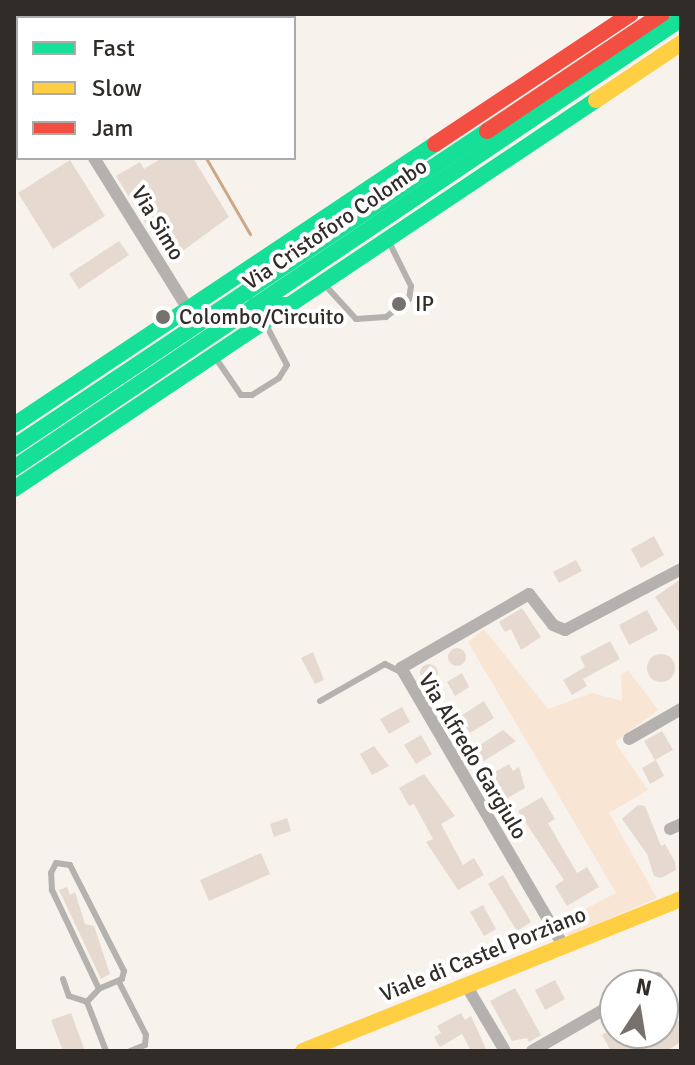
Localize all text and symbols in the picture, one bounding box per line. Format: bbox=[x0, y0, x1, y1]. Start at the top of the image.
legend bbox=[16, 16, 296, 160]
text: Fast bbox=[92, 33, 135, 63]
text: Slow bbox=[92, 73, 142, 103]
text: Jam bbox=[92, 113, 133, 143]
street label: Via Cristoforo Colombo bbox=[238, 153, 432, 295]
street label: Via Simo bbox=[126, 181, 190, 265]
place label: IP bbox=[415, 291, 434, 317]
marker: IP bbox=[390, 295, 408, 313]
place label: Colombo/Circuito bbox=[179, 304, 345, 330]
marker: Colombo/Circuito bbox=[154, 308, 172, 326]
street label: Via Alfredo Gargiulo bbox=[413, 668, 533, 844]
street label: Viale di Castel Porziano bbox=[376, 901, 590, 1007]
north arrow bbox=[599, 969, 679, 1049]
text: N bbox=[633, 972, 654, 1002]

